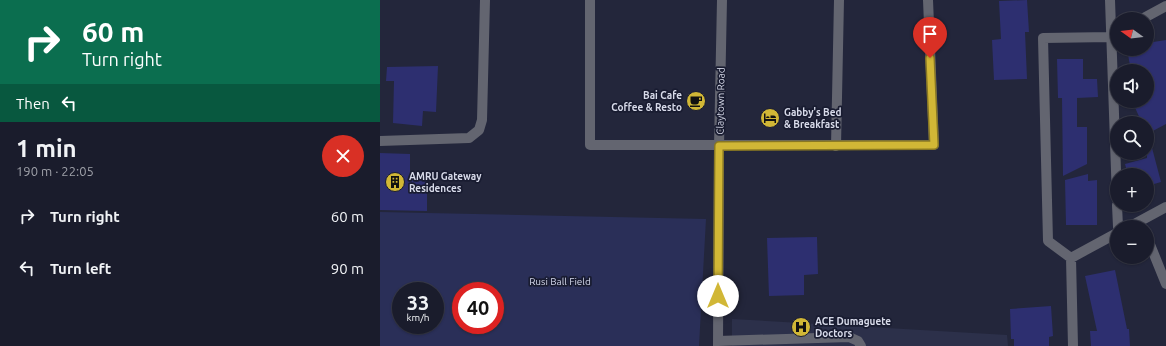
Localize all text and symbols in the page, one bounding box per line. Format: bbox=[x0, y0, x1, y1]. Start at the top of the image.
north arrow bbox=[1110, 12, 1154, 56]
map controls bbox=[1110, 12, 1154, 264]
icon: right bbox=[16, 16, 68, 68]
text: 60 m bbox=[82, 16, 144, 47]
pin bbox=[913, 17, 947, 58]
icon: arrive bbox=[919, 23, 941, 45]
text: Turn right bbox=[82, 49, 162, 69]
button: sound bbox=[1110, 64, 1154, 108]
street label: Claytown Road bbox=[714, 67, 727, 135]
place label: Bai Cafe Coffee & Resto bbox=[611, 90, 682, 113]
cafe icon: Bai Cafe Coffee & Resto bbox=[685, 90, 707, 112]
icon: left bbox=[58, 92, 80, 114]
text: Then bbox=[16, 95, 50, 112]
hotel icon: Gabby's Bed & Breakfast bbox=[759, 107, 781, 129]
place label: Gabby's Bed & Breakfast bbox=[784, 107, 841, 130]
button: search bbox=[1110, 116, 1154, 160]
text: 1 min bbox=[16, 135, 77, 162]
button: close bbox=[322, 135, 364, 177]
text: 190 m · 22:05 bbox=[16, 164, 94, 178]
button: + bbox=[1110, 168, 1154, 212]
building icon: AMRU Gateway Residences bbox=[384, 171, 406, 193]
place label: AMRU Gateway Residences bbox=[409, 171, 482, 194]
icon: right bbox=[16, 205, 38, 227]
text: Turn right bbox=[50, 208, 120, 225]
text: 60 m bbox=[331, 208, 364, 225]
button: − bbox=[1110, 220, 1154, 264]
icon: left bbox=[16, 257, 38, 279]
text: Turn left bbox=[50, 260, 111, 277]
text: 90 m bbox=[331, 260, 364, 277]
position arrow bbox=[697, 275, 739, 317]
park label: Rusi Ball Field bbox=[529, 276, 591, 287]
speed limit sign: 40 bbox=[452, 282, 504, 334]
text: 33 bbox=[407, 291, 429, 314]
text: km/h bbox=[406, 312, 430, 323]
hospital icon: ACE Dumaguete Doctors bbox=[790, 316, 812, 338]
place label: ACE Dumaguete Doctors bbox=[815, 316, 891, 339]

